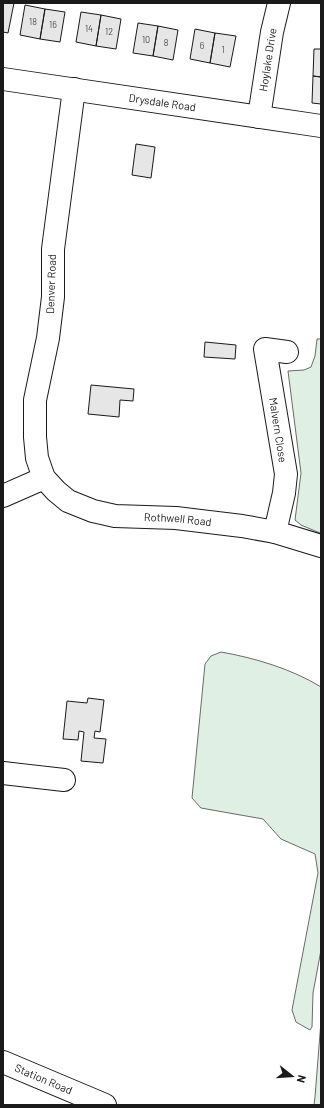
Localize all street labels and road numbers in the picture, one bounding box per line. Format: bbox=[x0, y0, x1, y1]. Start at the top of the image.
street label: Hoylake Drive bbox=[256, 26, 279, 92]
street label: Drysdale Road bbox=[128, 91, 197, 113]
street label: Denver Road bbox=[43, 254, 58, 314]
street label: Malvern Close bbox=[267, 397, 290, 463]
street label: Rothwell Road bbox=[144, 510, 212, 528]
street label: Station Road bbox=[13, 1061, 75, 1097]

